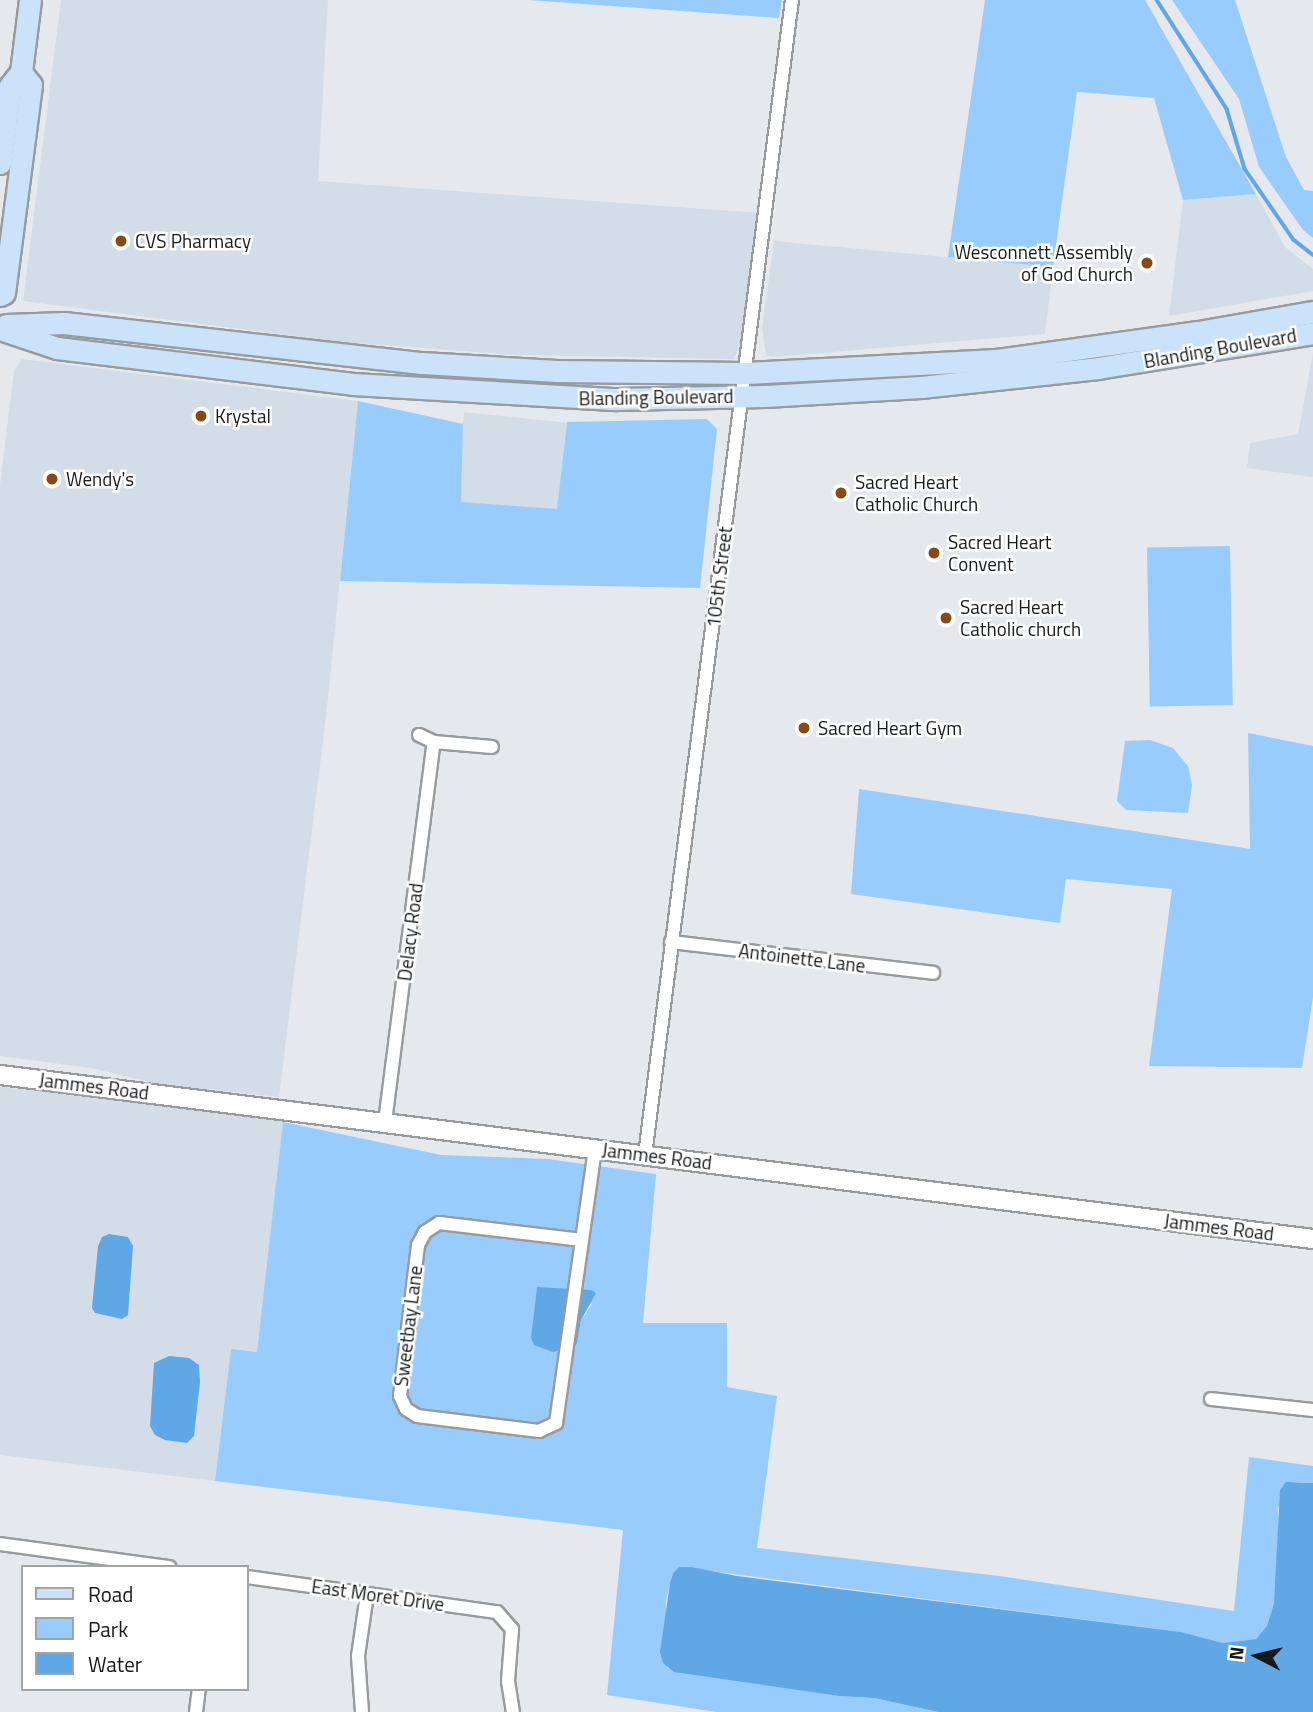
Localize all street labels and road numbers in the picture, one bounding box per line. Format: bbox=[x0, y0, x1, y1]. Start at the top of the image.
street label: Blanding Boulevard bbox=[1142, 323, 1298, 373]
street label: Blanding Boulevard bbox=[578, 384, 734, 410]
street label: 105th Street bbox=[701, 525, 737, 629]
street label: Delacy Road bbox=[393, 882, 427, 982]
street label: Antoinette Lane bbox=[737, 939, 867, 977]
street label: Jammes Road bbox=[38, 1068, 150, 1104]
street label: Jammes Road bbox=[601, 1138, 713, 1174]
street label: Jammes Road bbox=[1163, 1209, 1275, 1245]
street label: Sweetbay Lane bbox=[389, 1264, 427, 1388]
street label: East Moret Drive bbox=[310, 1574, 446, 1616]

